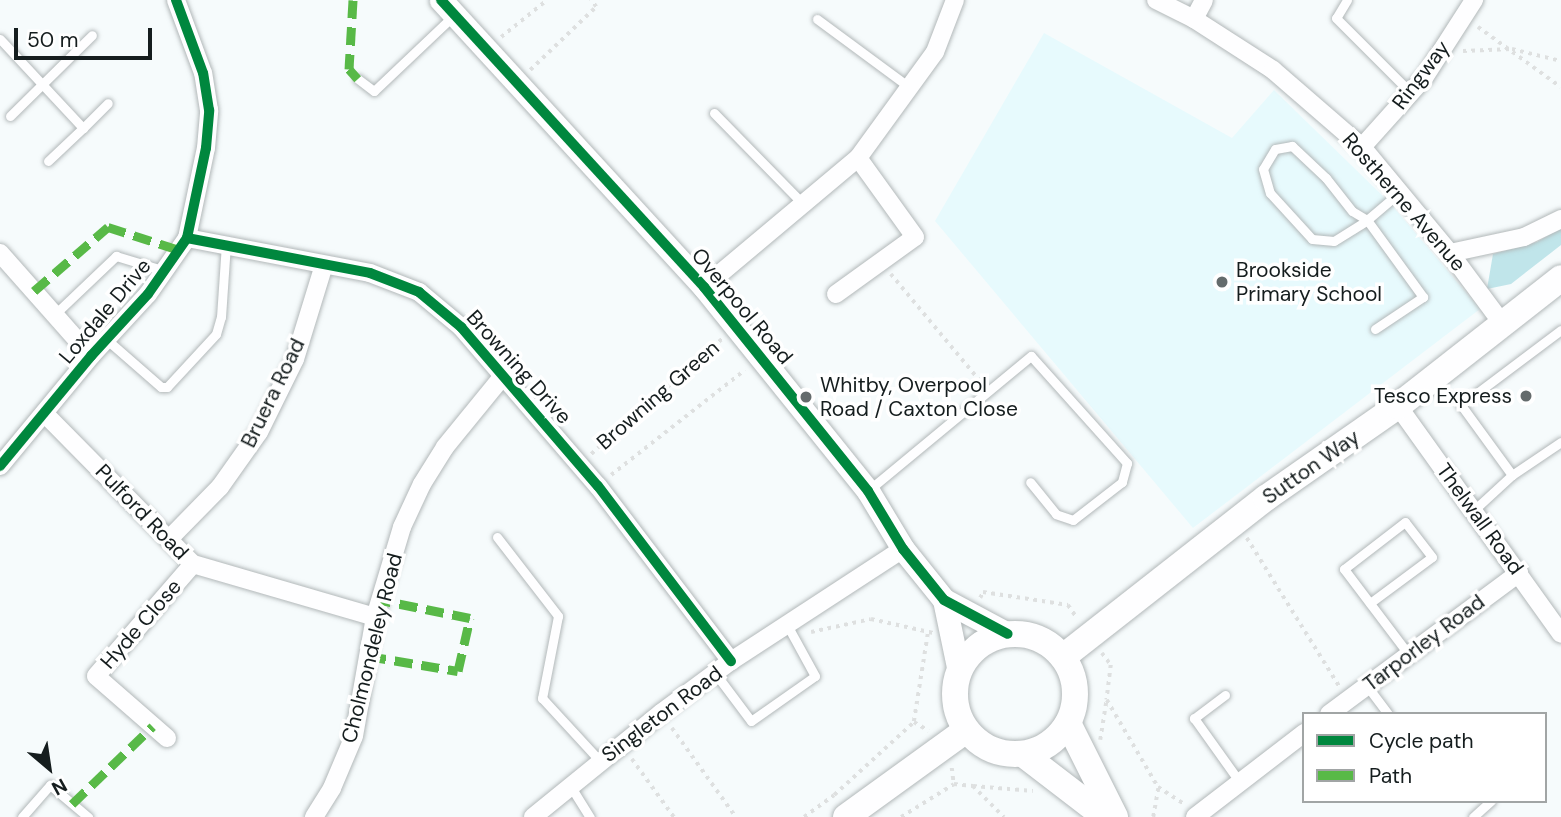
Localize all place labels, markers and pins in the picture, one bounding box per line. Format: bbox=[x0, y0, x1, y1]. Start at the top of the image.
place label: Brookside Primary School bbox=[1236, 257, 1382, 307]
marker: Brookside Primary School bbox=[1214, 274, 1230, 290]
place label: Whitby, Overpool Road / Caxton Close bbox=[820, 372, 1018, 422]
place label: Tesco Express bbox=[1374, 383, 1512, 409]
marker: Tesco Express bbox=[1518, 388, 1534, 404]
marker: Whitby, Overpool Road / Caxton Close bbox=[798, 389, 814, 405]

